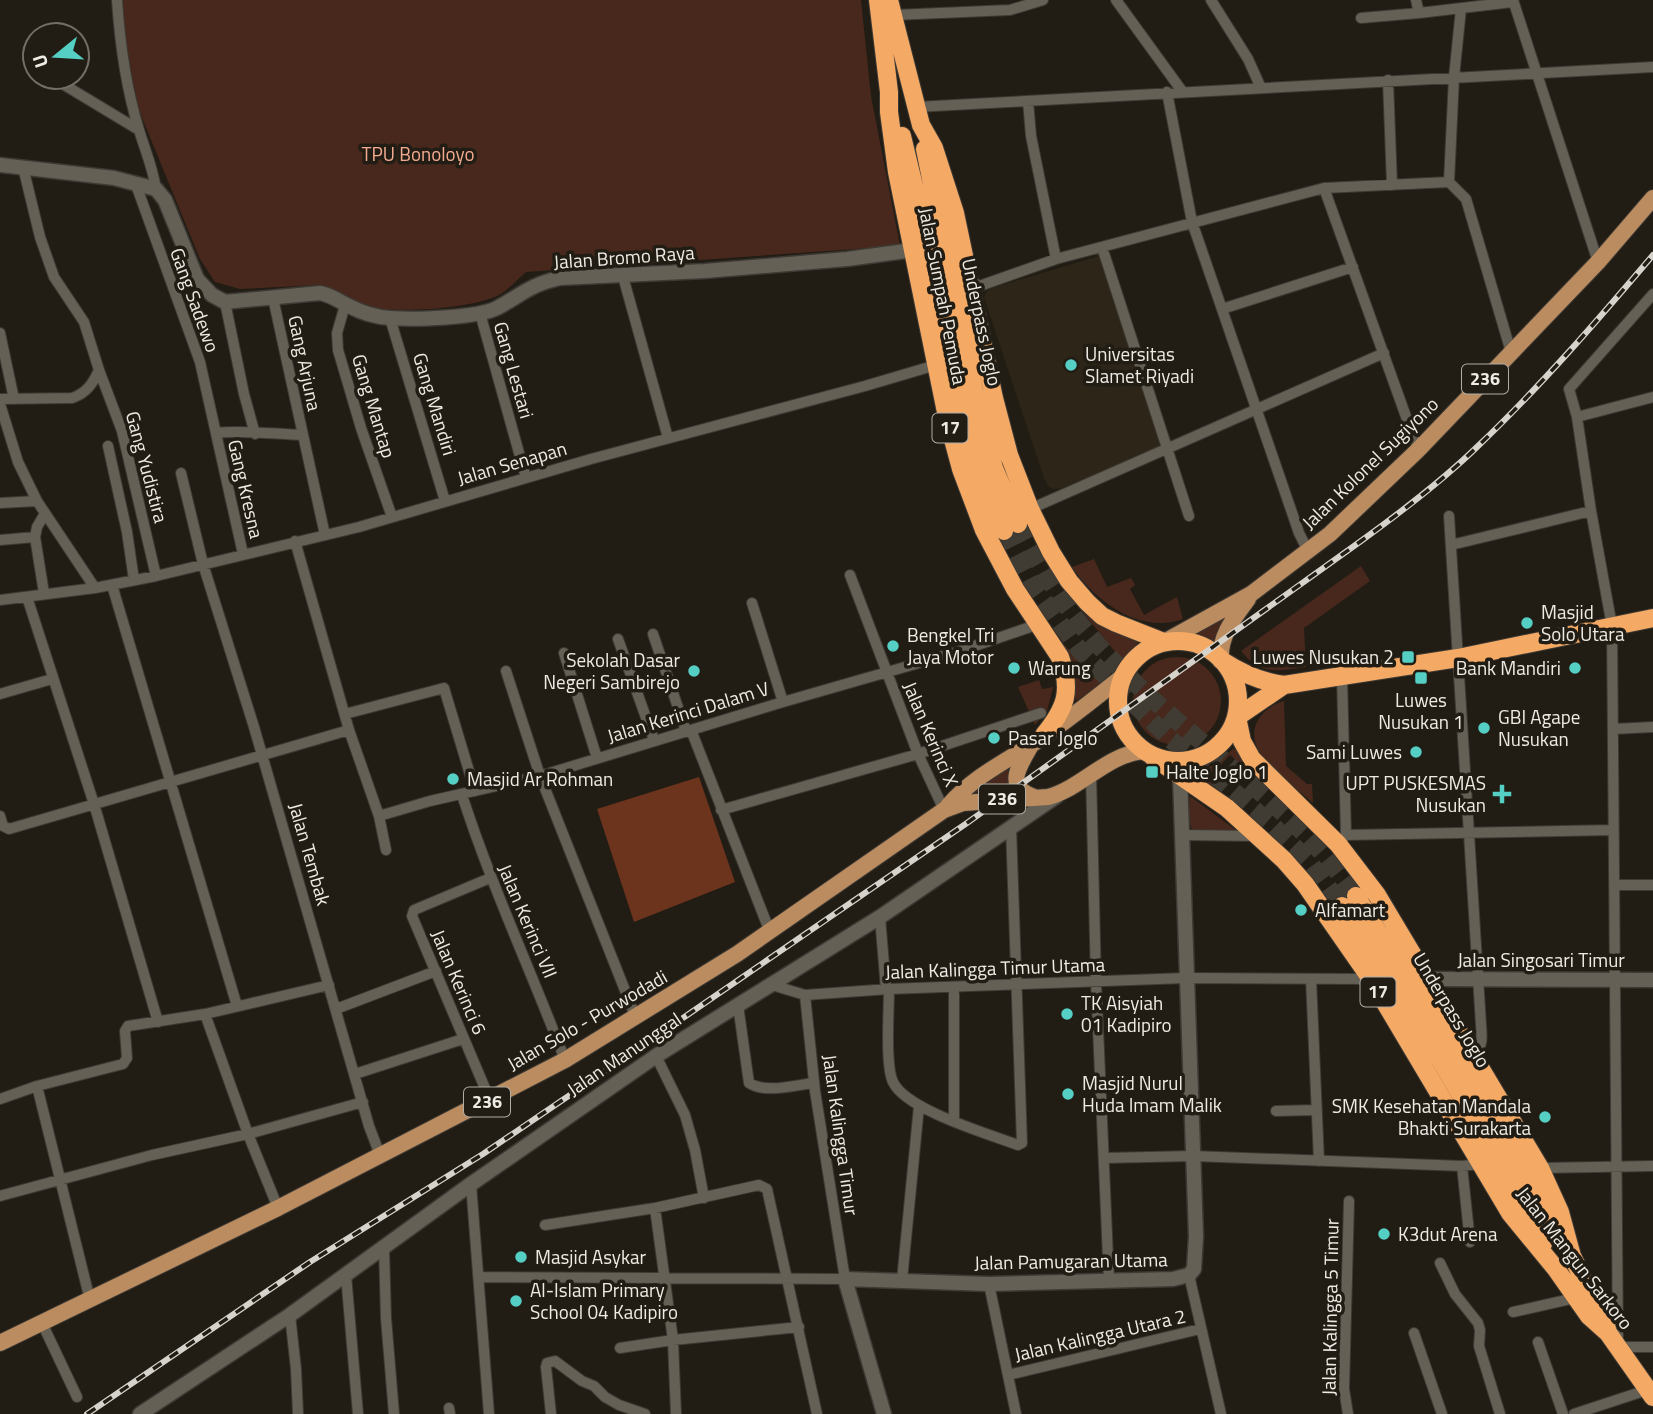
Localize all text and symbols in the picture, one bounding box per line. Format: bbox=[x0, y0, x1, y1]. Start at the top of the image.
north arrow bbox=[21, 21, 91, 91]
text: U bbox=[24, 51, 55, 72]
park label: TPU Bonoloyo bbox=[362, 139, 474, 168]
street label: Jalan Sumpah Pemuda bbox=[912, 205, 975, 387]
street label: Jalan Bromo Raya bbox=[553, 237, 696, 276]
street label: Gang Sadewo bbox=[163, 244, 228, 356]
street label: Underpass Joglo bbox=[955, 255, 1010, 388]
street label: Gang Arjuna bbox=[281, 312, 330, 414]
street label: Gang Lestari bbox=[487, 318, 542, 422]
place label: Universitas Slamet Riyadi bbox=[1085, 339, 1194, 390]
street label: Gang Mandiri bbox=[406, 349, 465, 459]
street label: Gang Mantap bbox=[345, 350, 404, 461]
marker: Universitas Slamet Riyadi bbox=[1063, 357, 1079, 373]
road number: 236 bbox=[1462, 365, 1508, 394]
street label: Jalan Kolonel Sugiyono bbox=[1295, 390, 1445, 536]
street label: Gang Yudistira bbox=[119, 408, 176, 526]
road number: 17 bbox=[932, 414, 968, 442]
street label: Jalan Senapan bbox=[454, 433, 570, 492]
street label: Gang Kresna bbox=[221, 437, 272, 542]
place label: Masjid Solo Utara bbox=[1541, 597, 1625, 648]
marker: Masjid Solo Utara bbox=[1519, 615, 1535, 631]
place label: Bengkel Tri Jaya Motor bbox=[907, 620, 994, 671]
marker: Bengkel Tri Jaya Motor bbox=[885, 638, 901, 654]
place label: Luwes Nusukan 2 bbox=[1252, 642, 1394, 671]
place label: Sekolah Dasar Negeri Sambirejo bbox=[543, 645, 680, 696]
marker: Luwes Nusukan 2 bbox=[1400, 649, 1416, 665]
place label: Warung bbox=[1028, 653, 1091, 682]
place label: Bank Mandiri bbox=[1456, 653, 1561, 682]
marker: Warung bbox=[1006, 660, 1022, 676]
marker: Bank Mandiri bbox=[1567, 660, 1583, 676]
marker: Sekolah Dasar Negeri Sambirejo bbox=[686, 663, 702, 679]
marker: Luwes Nusukan 1 bbox=[1413, 670, 1429, 686]
street label: Jalan Kerinci Dalam V bbox=[603, 673, 772, 750]
street label: Jalan Kerinci X bbox=[896, 677, 967, 791]
place label: Luwes Nusukan 1 bbox=[1378, 685, 1464, 736]
place label: GBI Agape Nusukan bbox=[1498, 702, 1580, 753]
marker: GBI Agape Nusukan bbox=[1476, 720, 1492, 736]
place label: Pasar Joglo bbox=[1008, 723, 1097, 752]
marker: Pasar Joglo bbox=[986, 730, 1002, 746]
place label: Sami Luwes bbox=[1306, 737, 1402, 766]
marker: Sami Luwes bbox=[1408, 744, 1424, 760]
place label: Halte Joglo 1 bbox=[1166, 757, 1268, 786]
place label: Masjid Ar Rohman bbox=[467, 764, 613, 793]
marker: Halte Joglo 1 bbox=[1144, 764, 1160, 780]
place label: UPT PUSKESMAS Nusukan bbox=[1346, 768, 1486, 819]
marker: Masjid Ar Rohman bbox=[445, 771, 461, 787]
road number: 236 bbox=[979, 784, 1025, 814]
marker: UPT PUSKESMAS Nusukan bbox=[1492, 784, 1512, 804]
street label: Jalan Tembak bbox=[282, 799, 339, 909]
street label: Jalan Kerinci VII bbox=[491, 859, 566, 982]
place label: Alfamart bbox=[1315, 895, 1385, 924]
marker: Alfamart bbox=[1293, 902, 1309, 918]
street label: Jalan Kerinci 6 bbox=[424, 925, 495, 1039]
street label: Jalan Singosari Timur bbox=[1457, 945, 1625, 974]
street label: Underpass Joglo bbox=[1407, 947, 1498, 1073]
street label: Jalan Kalingga Timur Utama bbox=[884, 949, 1106, 986]
street label: Jalan Solo - Purwodadi bbox=[501, 962, 672, 1077]
road number: 17 bbox=[1360, 978, 1396, 1007]
place label: TK Aisyiah 01 Kadipiro bbox=[1081, 988, 1172, 1039]
street label: Jalan Manunggal bbox=[561, 1004, 687, 1103]
marker: TK Aisyiah 01 Kadipiro bbox=[1059, 1006, 1075, 1022]
street label: Jalan Kalingga Timur bbox=[816, 1053, 867, 1218]
place label: Masjid Nurul Huda Imam Malik bbox=[1082, 1068, 1222, 1119]
marker: Masjid Nurul Huda Imam Malik bbox=[1060, 1086, 1076, 1102]
road number: 236 bbox=[464, 1087, 510, 1116]
place label: SMK Kesehatan Mandala Bhakti Surakarta bbox=[1332, 1091, 1531, 1142]
marker: SMK Kesehatan Mandala Bhakti Surakarta bbox=[1537, 1109, 1553, 1125]
street label: Jalan Mangun Sarkoro bbox=[1510, 1180, 1641, 1336]
street label: Jalan Kalingga 5 Timur bbox=[1313, 1218, 1346, 1396]
place label: K3dut Arena bbox=[1398, 1219, 1498, 1248]
marker: K3dut Arena bbox=[1376, 1226, 1392, 1242]
place label: Masjid Asykar bbox=[535, 1242, 647, 1271]
street label: Jalan Pamugaran Utama bbox=[974, 1244, 1168, 1277]
marker: Masjid Asykar bbox=[513, 1249, 529, 1265]
place label: Al-Islam Primary School 04 Kadipiro bbox=[530, 1275, 678, 1326]
marker: Al-Islam Primary School 04 Kadipiro bbox=[508, 1293, 524, 1309]
street label: Jalan Kalingga Utara 2 bbox=[1011, 1301, 1188, 1368]

